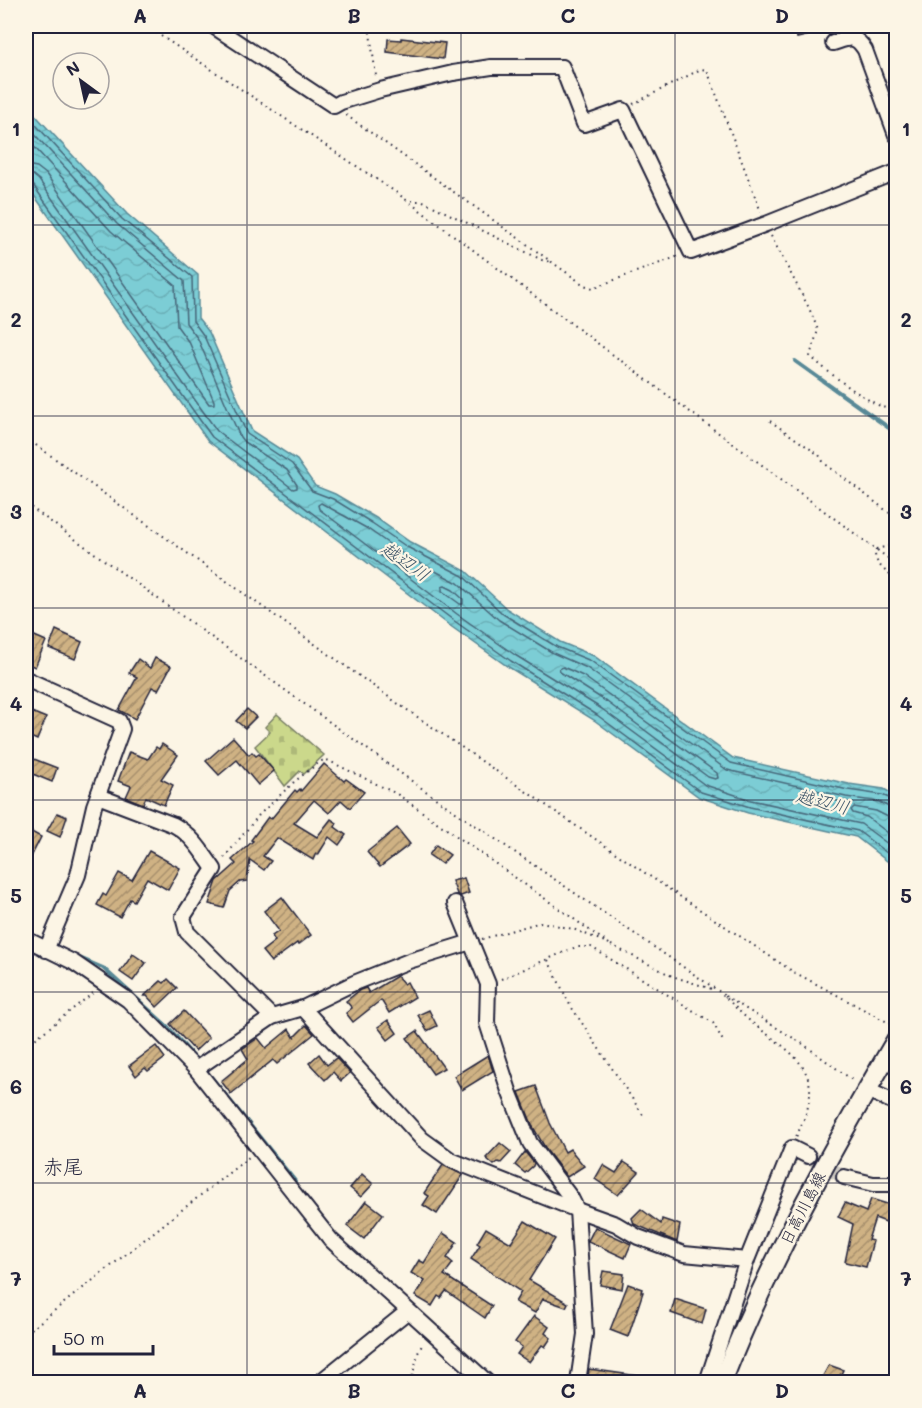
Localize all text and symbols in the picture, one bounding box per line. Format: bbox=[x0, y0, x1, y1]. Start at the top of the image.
text: A bbox=[133, 2, 147, 28]
text: B bbox=[347, 2, 361, 28]
text: C bbox=[561, 2, 576, 28]
text: D bbox=[775, 2, 789, 28]
north arrow bbox=[51, 51, 111, 111]
text: N bbox=[62, 56, 83, 80]
text: 1 bbox=[12, 115, 20, 141]
text: 1 bbox=[902, 115, 910, 141]
text: 2 bbox=[10, 306, 22, 332]
text: 2 bbox=[900, 306, 912, 332]
text: 3 bbox=[10, 498, 22, 524]
text: 3 bbox=[900, 498, 912, 524]
water label: 越辺川 bbox=[376, 535, 435, 586]
text: 4 bbox=[10, 690, 23, 716]
text: 4 bbox=[900, 690, 913, 716]
water label: 越辺川 bbox=[793, 783, 852, 819]
text: 5 bbox=[10, 882, 22, 908]
text: 5 bbox=[900, 882, 912, 908]
text: 6 bbox=[10, 1073, 22, 1099]
text: 6 bbox=[900, 1073, 912, 1099]
district label: 赤尾 bbox=[43, 1153, 83, 1179]
street label: 日高川島線 bbox=[774, 1168, 830, 1248]
text: 7 bbox=[10, 1265, 22, 1291]
text: 7 bbox=[900, 1265, 912, 1291]
scale bar bbox=[54, 1318, 153, 1356]
text: 50 m bbox=[63, 1326, 105, 1350]
text: A bbox=[133, 1377, 147, 1403]
text: B bbox=[347, 1377, 361, 1403]
text: C bbox=[561, 1377, 576, 1403]
text: D bbox=[775, 1377, 789, 1403]

